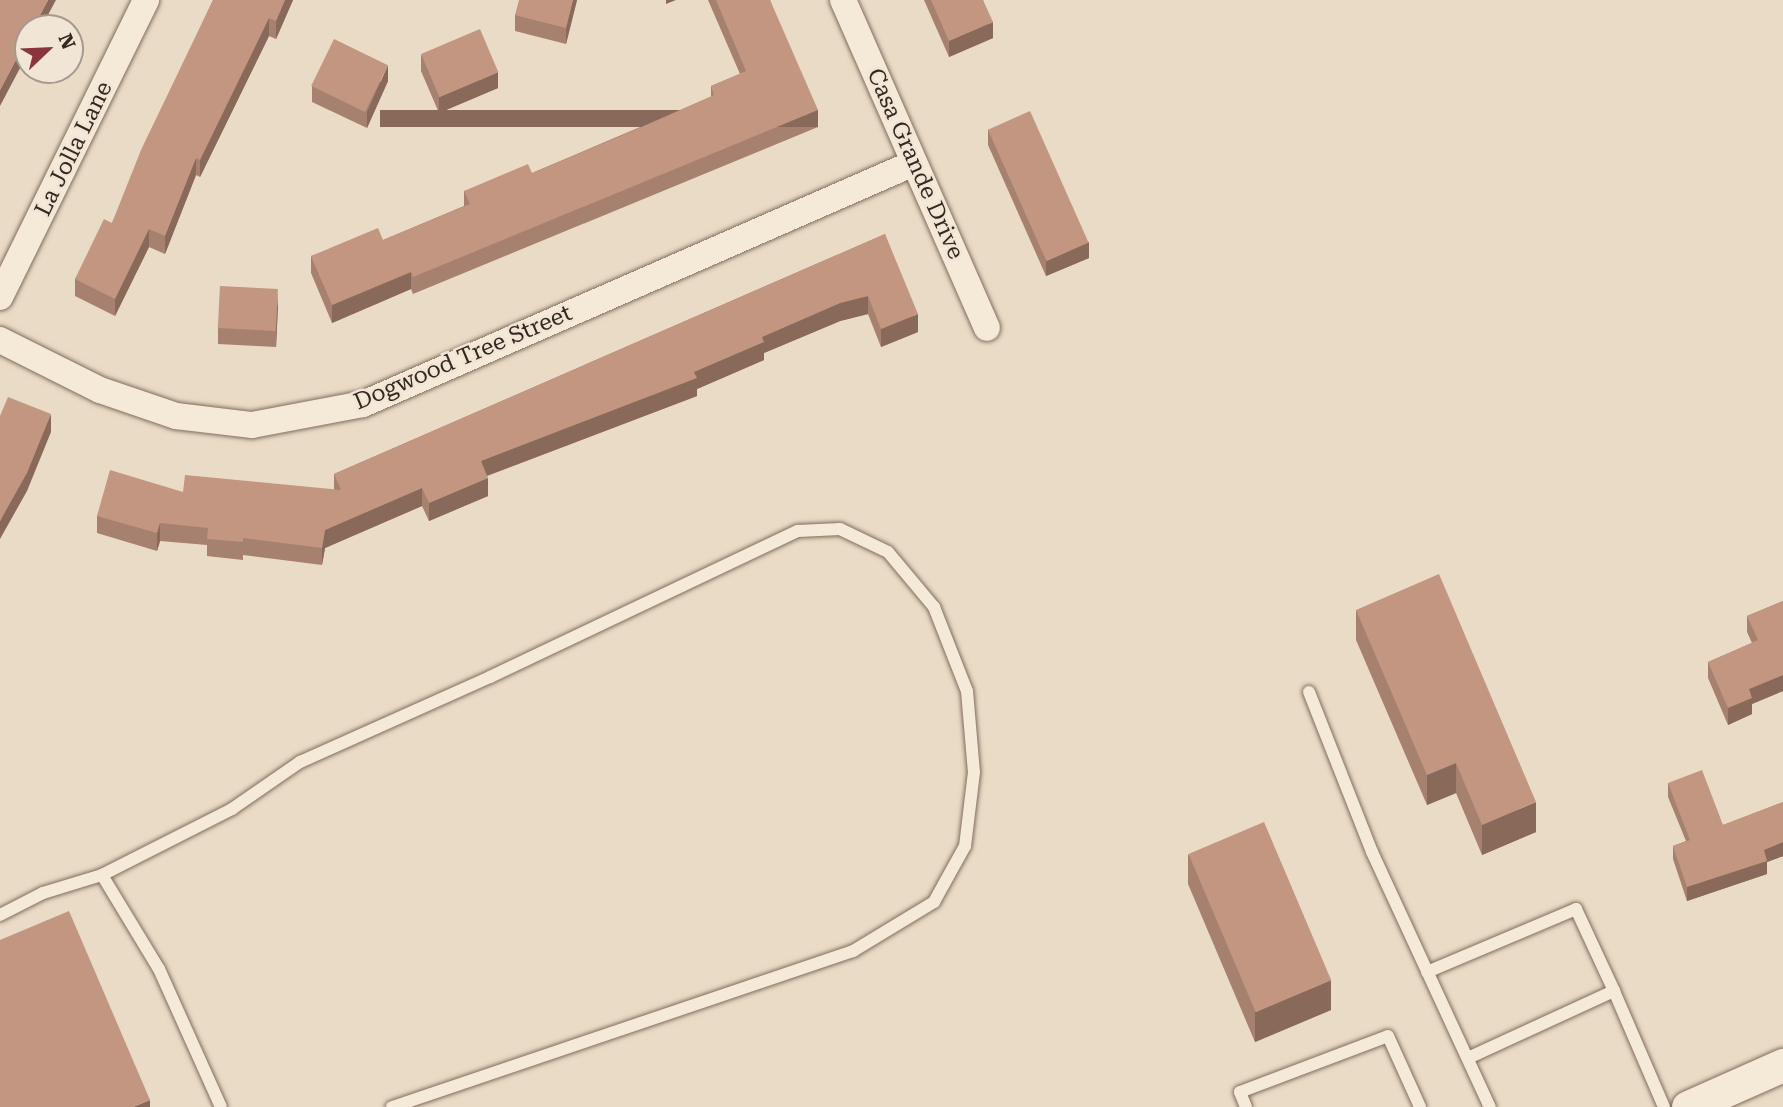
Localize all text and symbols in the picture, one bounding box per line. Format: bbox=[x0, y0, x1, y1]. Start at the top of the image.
north arrow bbox=[14, 14, 84, 84]
text: N bbox=[54, 30, 80, 53]
street label: Casa Grande Drive bbox=[861, 64, 969, 264]
street label: La Jolla Lane bbox=[30, 77, 118, 221]
street label: Dogwood Tree Street bbox=[350, 300, 576, 416]

